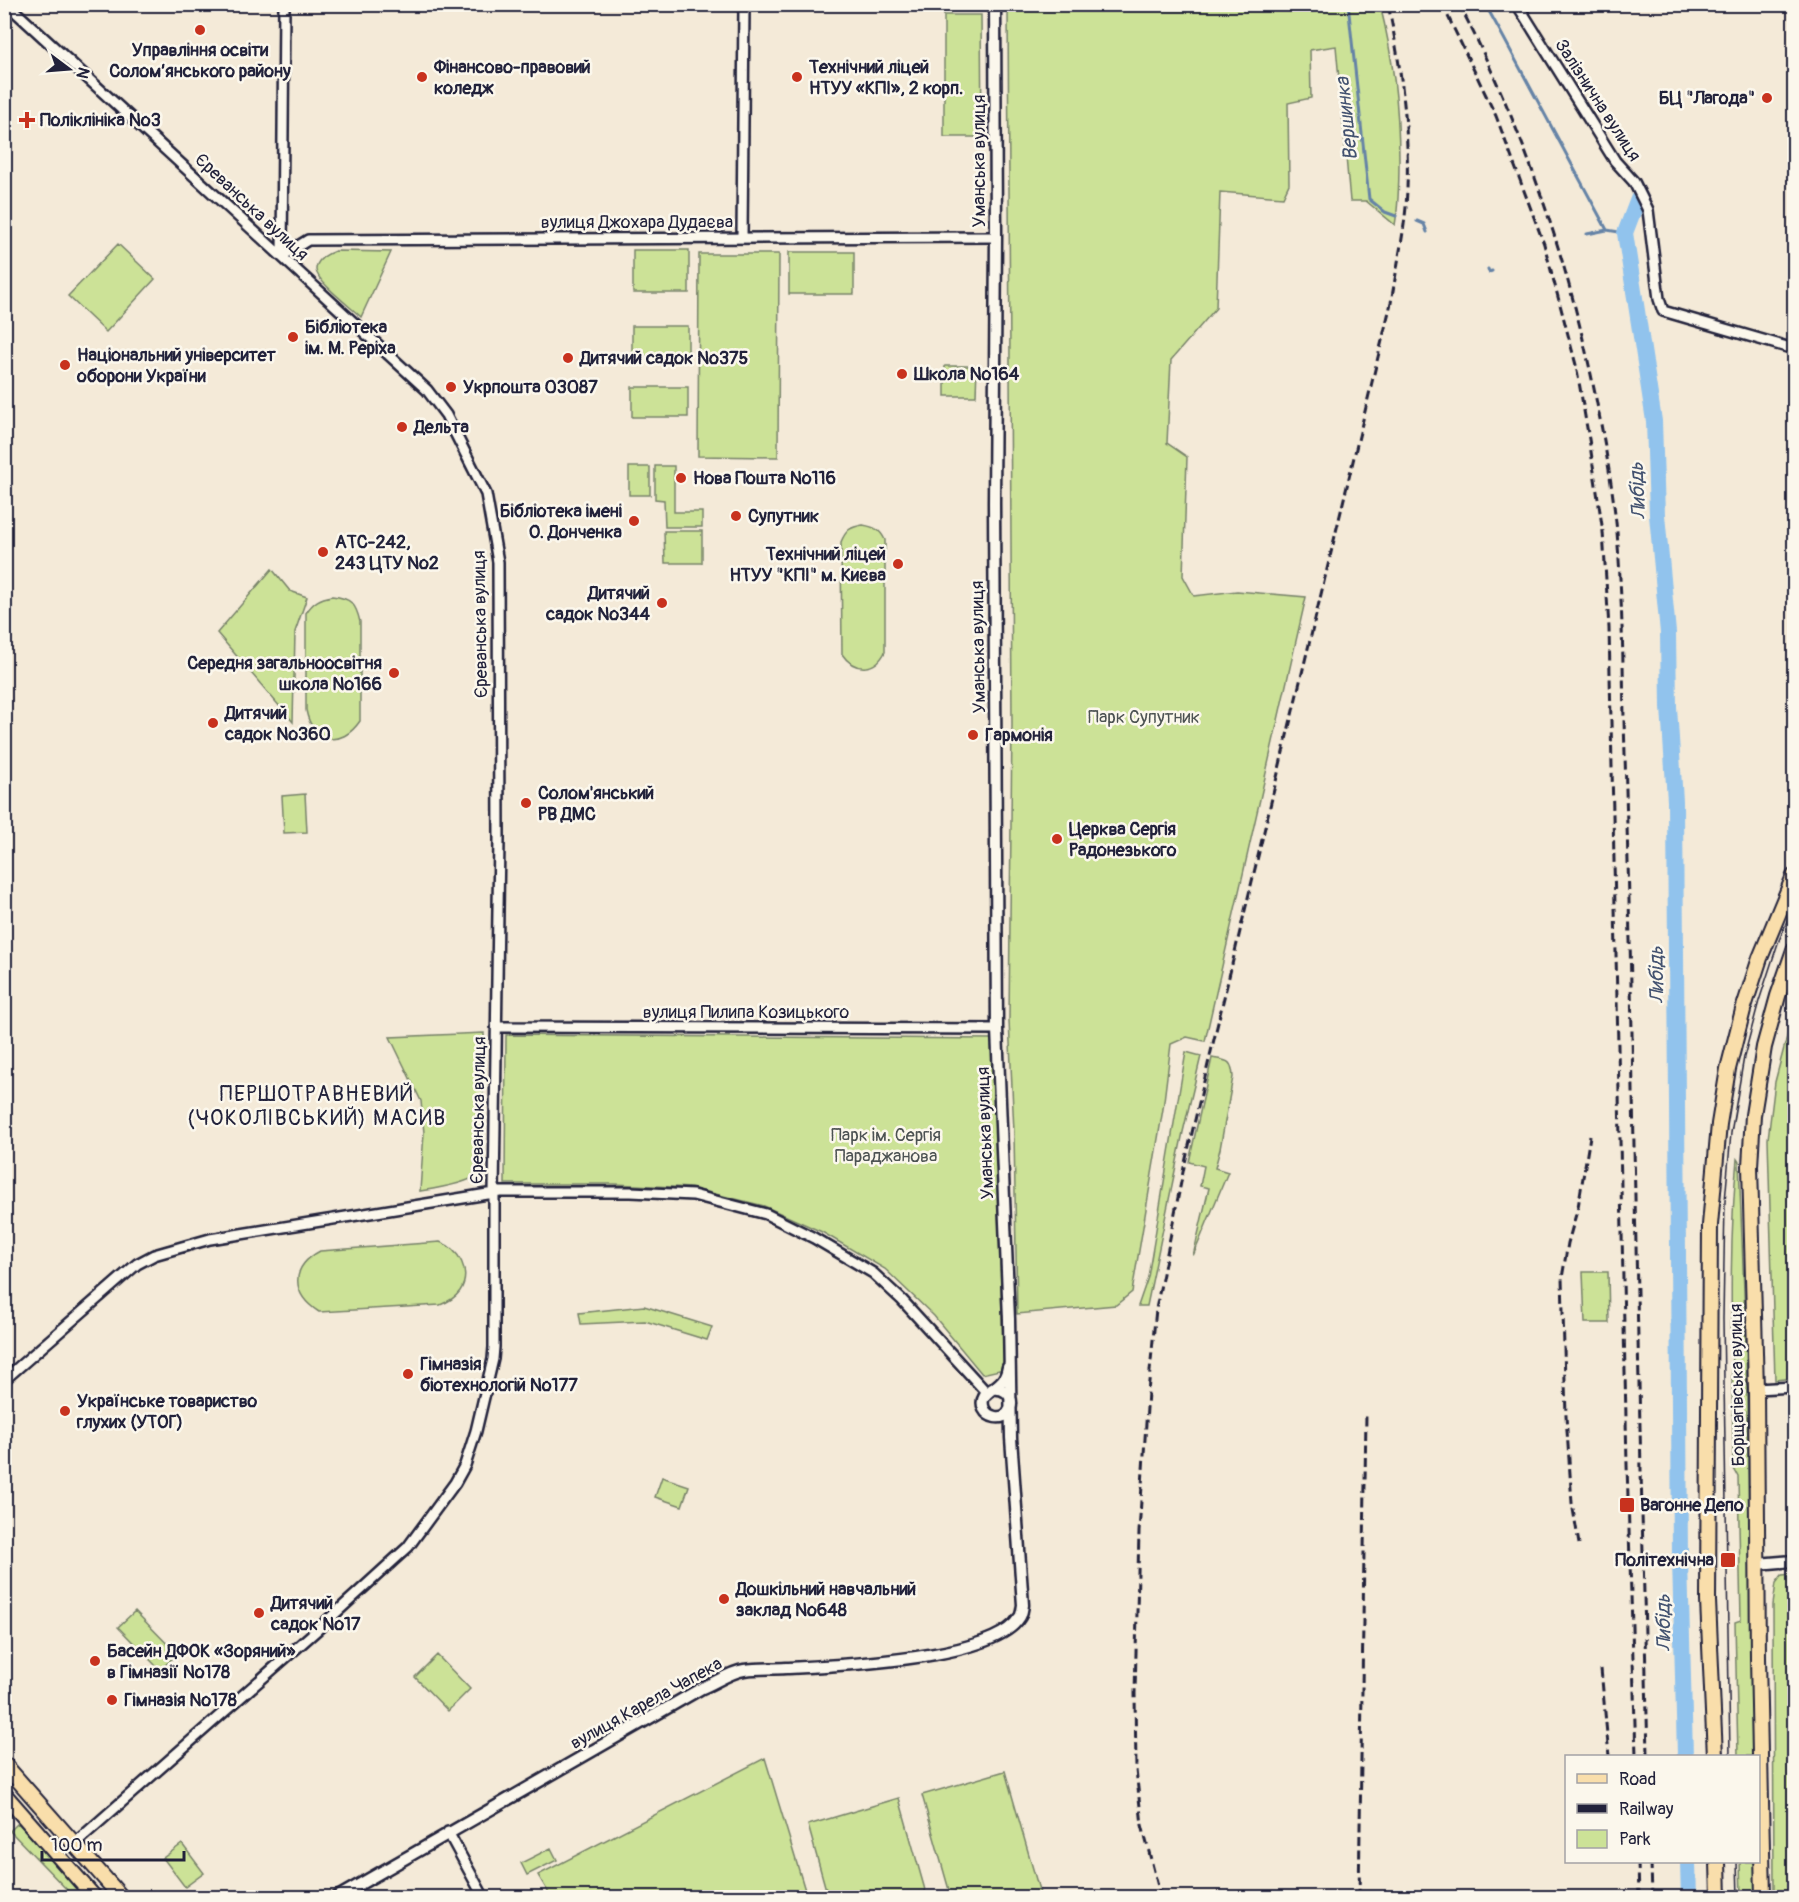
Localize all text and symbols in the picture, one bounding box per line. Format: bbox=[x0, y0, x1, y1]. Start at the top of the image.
marker: Управління освіти Солом’янського району bbox=[193, 23, 207, 37]
street label: Залізнична вулиця bbox=[1549, 35, 1646, 166]
north arrow bbox=[39, 39, 99, 99]
place label: Управління освіти Солом’янського району bbox=[109, 39, 291, 83]
place label: Фінансово-правовий коледж bbox=[433, 56, 591, 100]
place label: Технічний ліцей НТУУ «КПІ», 2 корп. bbox=[808, 56, 963, 100]
text: N bbox=[71, 65, 94, 81]
marker: Фінансово-правовий коледж bbox=[415, 70, 429, 84]
marker: Технічний ліцей НТУУ «КПІ», 2 корп. bbox=[790, 70, 804, 84]
water label: Вершинка bbox=[1330, 75, 1363, 162]
place label: БЦ "Лагода" bbox=[1659, 87, 1755, 110]
marker: БЦ "Лагода" bbox=[1760, 91, 1774, 105]
street label: Уманська вулиця bbox=[968, 95, 991, 227]
place label: Поліклініка №3 bbox=[40, 109, 161, 132]
marker: Поліклініка №3 bbox=[18, 111, 36, 129]
street label: Єреванська вулиця bbox=[190, 149, 313, 266]
street label: вулиця Джохара Дудаєва bbox=[541, 211, 733, 234]
place label: Бібліотека ім. М. Реріха bbox=[305, 316, 396, 360]
marker: Бібліотека ім. М. Реріха bbox=[286, 330, 300, 344]
place label: Національний університет оборони України bbox=[76, 344, 277, 388]
place label: Дитячий садок №375 bbox=[579, 347, 749, 370]
marker: Дитячий садок №375 bbox=[561, 351, 575, 365]
marker: Національний університет оборони України bbox=[58, 358, 72, 372]
place label: Школа №164 bbox=[913, 363, 1020, 386]
marker: Школа №164 bbox=[895, 367, 909, 381]
place label: Укрпошта 03087 bbox=[463, 376, 598, 399]
marker: Укрпошта 03087 bbox=[444, 380, 458, 394]
place label: Дельта bbox=[413, 416, 469, 439]
marker: Дельта bbox=[395, 420, 409, 434]
water label: Либідь bbox=[1623, 461, 1651, 520]
place label: Нова Пошта №116 bbox=[693, 467, 836, 490]
marker: Нова Пошта №116 bbox=[674, 471, 688, 485]
place label: Бібліотека імені О. Донченка bbox=[500, 500, 623, 544]
place label: Супутник bbox=[748, 505, 819, 528]
marker: Супутник bbox=[729, 509, 743, 523]
marker: Бібліотека імені О. Донченка bbox=[627, 514, 641, 528]
place label: АТС-242, 243 ЦТУ №2 bbox=[335, 531, 439, 575]
place label: Технічний ліцей НТУУ "КПІ" м. Києва bbox=[729, 543, 887, 587]
marker: АТС-242, 243 ЦТУ №2 bbox=[316, 545, 330, 559]
street label: Єреванська вулиця bbox=[468, 550, 493, 698]
marker: Технічний ліцей НТУУ "КПІ" м. Києва bbox=[891, 557, 905, 571]
street label: Уманська вулиця bbox=[966, 580, 991, 714]
place label: Дитячий садок №344 bbox=[545, 582, 651, 626]
marker: Дитячий садок №344 bbox=[655, 596, 669, 610]
place label: Середня загальноосвітня школа №166 bbox=[187, 652, 382, 696]
marker: Середня загальноосвітня школа №166 bbox=[387, 666, 401, 680]
place label: Дитячий садок №360 bbox=[224, 702, 331, 746]
park label: Парк Супутник bbox=[1088, 706, 1200, 729]
marker: Дитячий садок №360 bbox=[206, 716, 220, 730]
place label: Гармонія bbox=[985, 724, 1053, 747]
marker: Гармонія bbox=[966, 728, 980, 742]
place label: Солом'янський РВ ДМС bbox=[538, 782, 654, 826]
marker: Солом'янський РВ ДМС bbox=[519, 796, 533, 810]
place label: Церква Сергія Радонезького bbox=[1069, 818, 1177, 862]
marker: Церква Сергія Радонезького bbox=[1050, 832, 1064, 846]
water label: Либідь bbox=[1643, 945, 1669, 1004]
street label: вулиця Пилипа Козицького bbox=[643, 1001, 850, 1024]
street label: Єреванська вулиця bbox=[466, 1036, 491, 1184]
street label: Уманська вулиця bbox=[972, 1066, 999, 1200]
district label: ПЕРШОТРАВНЕВИЙ (ЧОКОЛІВСЬКИЙ) МАСИВ bbox=[187, 1081, 447, 1132]
park label: Парк ім. Сергія Параджанова bbox=[831, 1124, 941, 1168]
street label: Борщагівська вулиця bbox=[1725, 1303, 1750, 1467]
place label: Гімназія біотехнологій №177 bbox=[420, 1353, 578, 1397]
marker: Гімназія біотехнологій №177 bbox=[401, 1367, 415, 1381]
place label: Українське товариство глухих (УТОГ) bbox=[76, 1390, 258, 1434]
marker: Українське товариство глухих (УТОГ) bbox=[58, 1404, 72, 1418]
place label: Вагонне Депо bbox=[1640, 1494, 1744, 1517]
marker: Вагонне Депо bbox=[1618, 1496, 1636, 1514]
place label: Політехнічна bbox=[1615, 1549, 1715, 1572]
marker: Політехнічна bbox=[1719, 1551, 1737, 1569]
place label: Дошкільний навчальний заклад №648 bbox=[735, 1578, 916, 1622]
place label: Дитячий садок №17 bbox=[270, 1592, 361, 1636]
marker: Дошкільний навчальний заклад №648 bbox=[717, 1592, 731, 1606]
water label: Либідь bbox=[1650, 1593, 1676, 1652]
marker: Дитячий садок №17 bbox=[252, 1606, 266, 1620]
place label: Басейн ДФОК «Зоряний» в Гімназії №178 bbox=[107, 1640, 296, 1684]
street label: вулиця Карела Чапека bbox=[566, 1652, 726, 1755]
marker: Басейн ДФОК «Зоряний» в Гімназії №178 bbox=[88, 1654, 102, 1668]
place label: Гімназія №178 bbox=[124, 1689, 237, 1712]
marker: Гімназія №178 bbox=[105, 1693, 119, 1707]
legend bbox=[1565, 1755, 1760, 1863]
text: Road bbox=[1619, 1768, 1656, 1791]
text: Railway bbox=[1619, 1798, 1674, 1821]
scale bar bbox=[42, 1824, 184, 1862]
text: Park bbox=[1619, 1828, 1651, 1851]
text: 100 m bbox=[51, 1834, 103, 1857]

